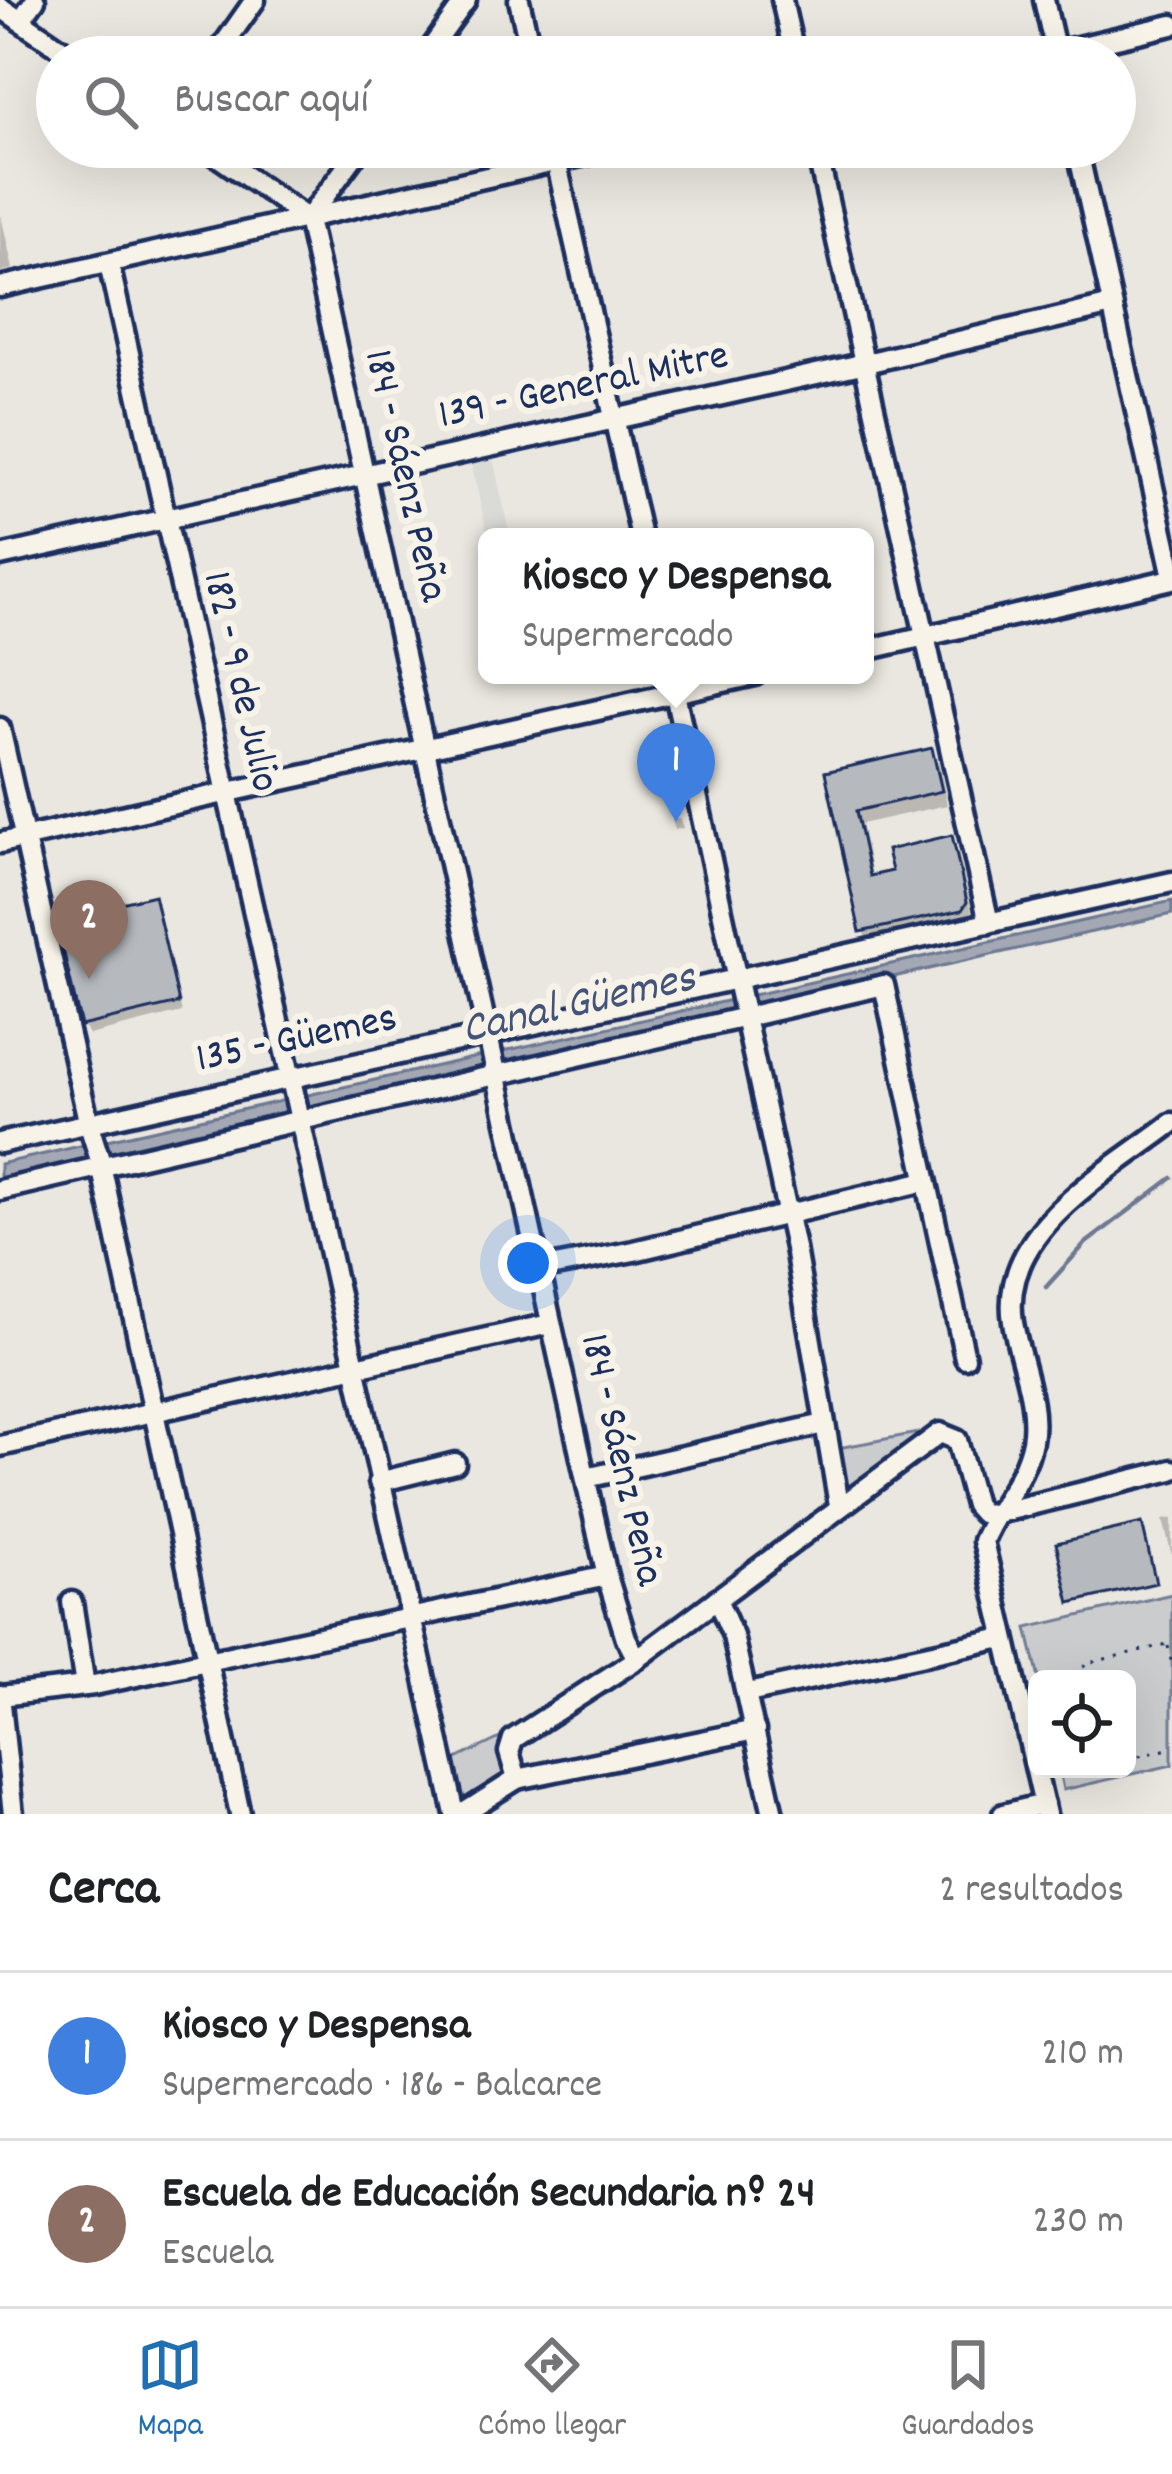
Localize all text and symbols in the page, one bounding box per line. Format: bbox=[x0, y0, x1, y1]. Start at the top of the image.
search box bbox=[36, 36, 1136, 168]
icon: search bbox=[78, 69, 144, 135]
text: Buscar aquí bbox=[174, 70, 369, 134]
street label: 139 - General Mitre bbox=[433, 328, 735, 448]
street label: 184 - Sáenz Peña bbox=[345, 344, 461, 609]
popup bbox=[478, 528, 874, 684]
text: Kiosco y Despensa bbox=[522, 547, 830, 611]
street label: 182 - 9 de Julio bbox=[184, 566, 292, 798]
text: Supermercado bbox=[522, 611, 734, 666]
pin: 1 bbox=[637, 723, 715, 822]
pin: 2 bbox=[50, 880, 128, 979]
water label: Canal Güemes bbox=[456, 948, 704, 1064]
street label: 135 - Güemes bbox=[191, 990, 403, 1092]
your location bbox=[498, 1233, 558, 1293]
street label: 184 - Sáenz Peña bbox=[561, 1328, 677, 1593]
map controls bbox=[1028, 1670, 1136, 1778]
button: locate bbox=[1028, 1670, 1136, 1778]
text: Cerca bbox=[48, 1856, 159, 1928]
text: 2 resultados bbox=[939, 1865, 1124, 1920]
text: Kiosco y Despensa bbox=[162, 1996, 470, 2060]
text: 1 bbox=[83, 2028, 91, 2083]
text: 210 m bbox=[1041, 2028, 1124, 2083]
text: Supermercado · 186 - Balcarce bbox=[162, 2060, 602, 2115]
text: Escuela de Educación Secundaria nº 24 bbox=[162, 2164, 815, 2228]
text: 2 bbox=[78, 2196, 96, 2251]
text: 230 m bbox=[1033, 2196, 1124, 2251]
text: Escuela bbox=[162, 2228, 273, 2283]
tab: Mapa bbox=[137, 2332, 203, 2451]
tab: Cómo llegar bbox=[478, 2332, 626, 2451]
tab: Guardados bbox=[901, 2332, 1035, 2451]

